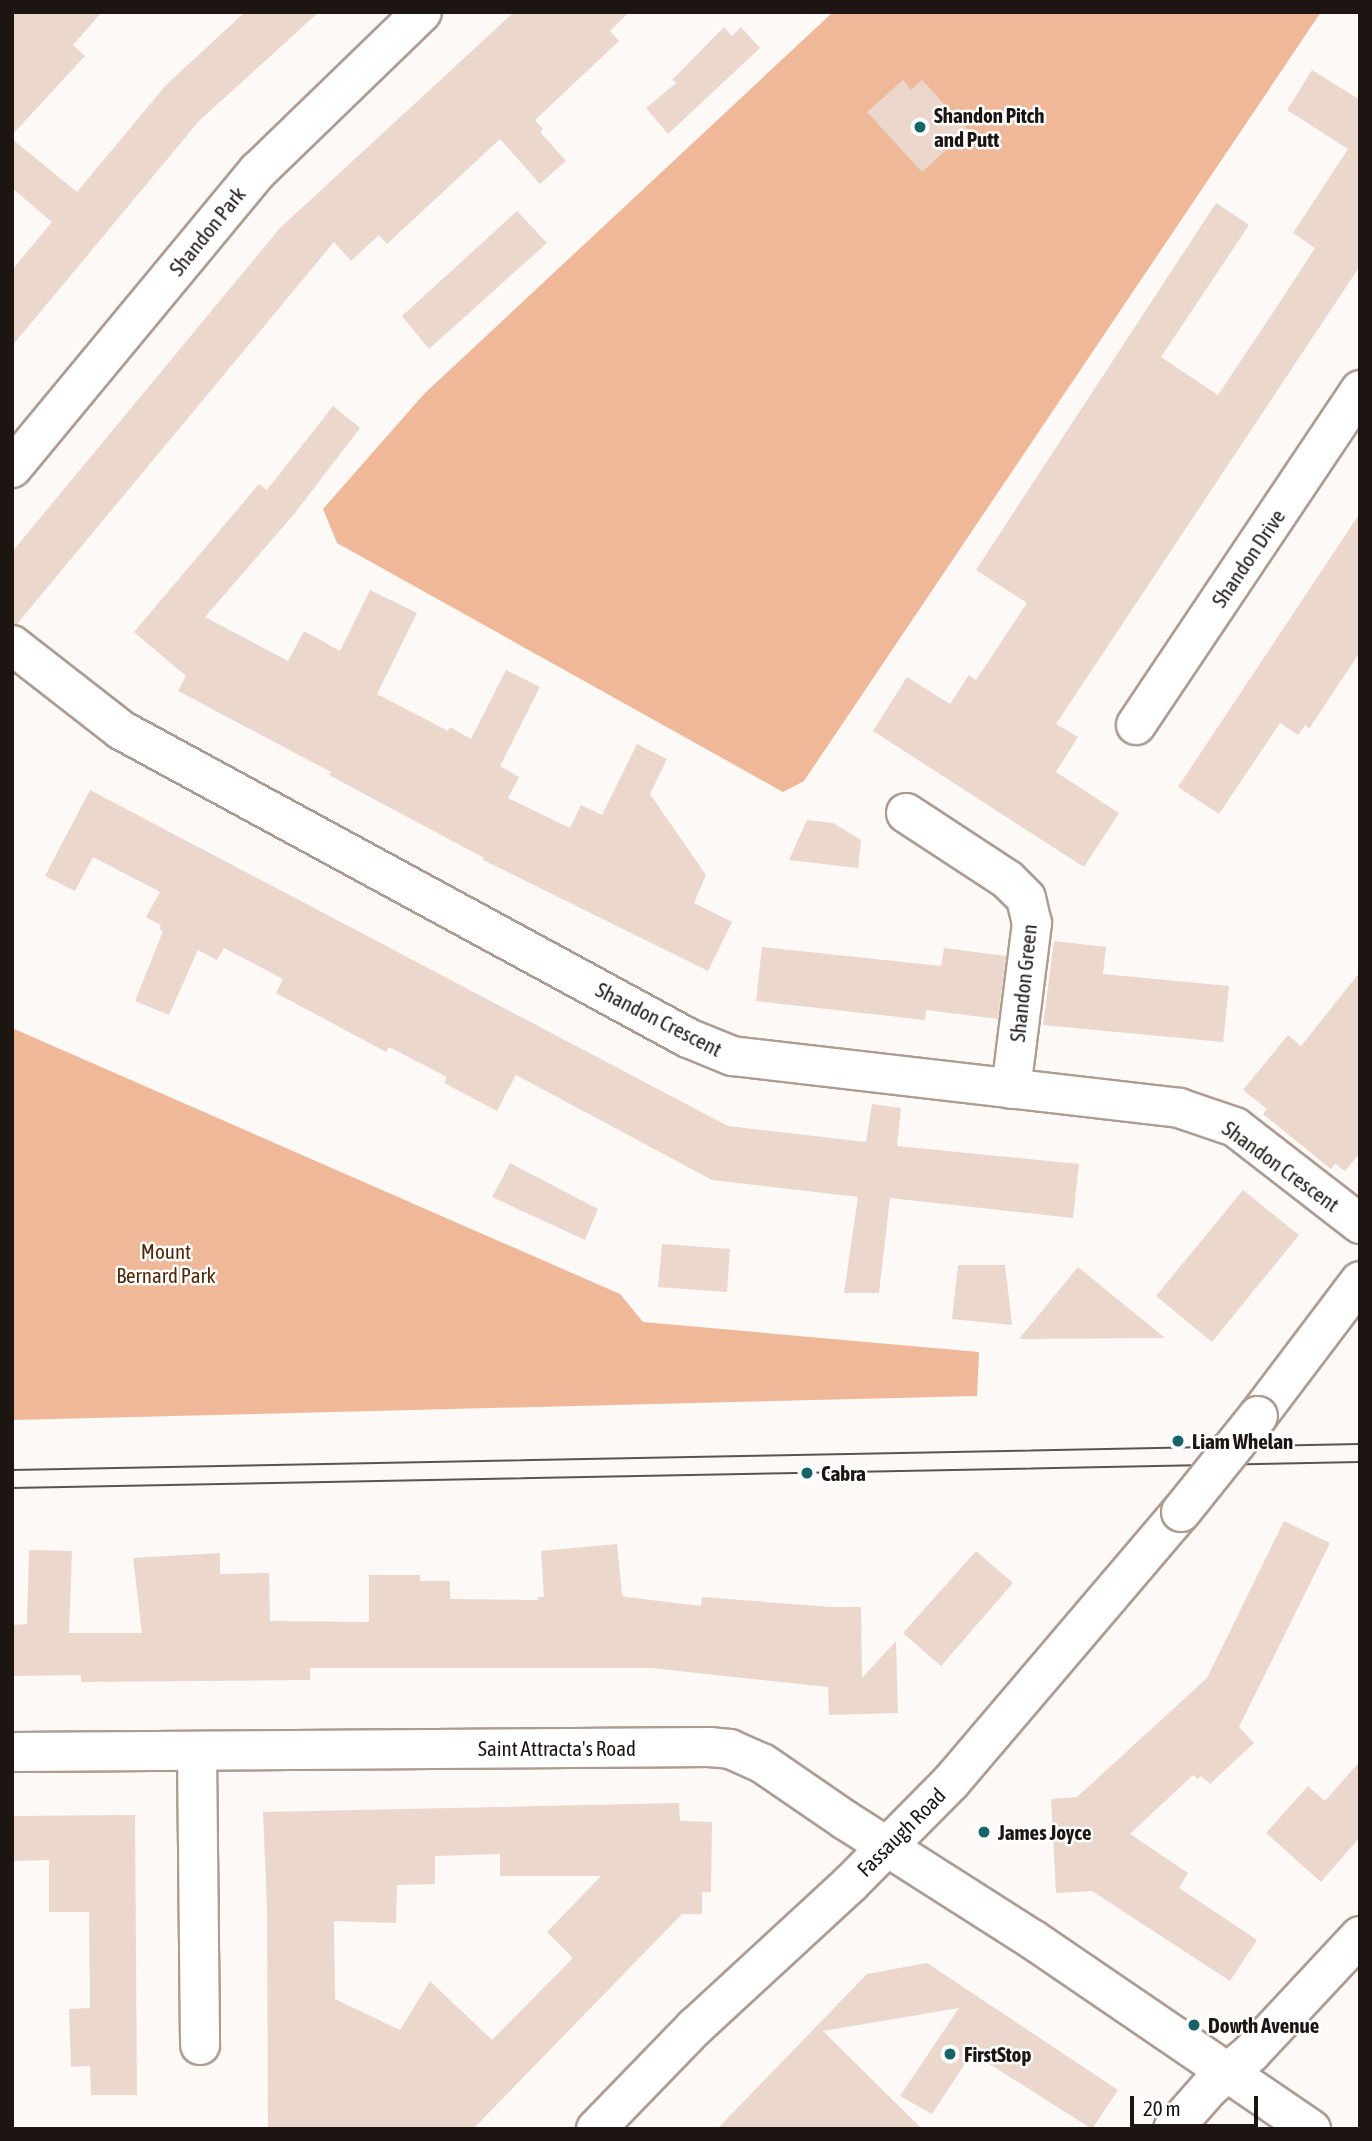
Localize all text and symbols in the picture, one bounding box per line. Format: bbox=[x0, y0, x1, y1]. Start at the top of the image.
place label: Shandon Pitch and Putt bbox=[934, 102, 1045, 152]
marker: Shandon Pitch and Putt bbox=[912, 119, 928, 135]
street label: Shandon Park bbox=[164, 182, 250, 280]
street label: Shandon Drive bbox=[1206, 504, 1290, 612]
street label: Shandon Green bbox=[1004, 923, 1042, 1043]
street label: Shandon Crescent bbox=[592, 976, 726, 1062]
street label: Shandon Crescent bbox=[1218, 1115, 1344, 1217]
park label: Mount Bernard Park bbox=[116, 1238, 216, 1288]
place label: Liam Whelan bbox=[1192, 1428, 1293, 1454]
marker: Liam Whelan bbox=[1170, 1433, 1186, 1449]
place label: Cabra bbox=[821, 1460, 866, 1486]
marker: Cabra bbox=[799, 1465, 815, 1481]
street label: Saint Attracta's Road bbox=[478, 1735, 636, 1761]
street label: Fassaugh Road bbox=[852, 1783, 950, 1881]
place label: James Joyce bbox=[998, 1819, 1092, 1845]
marker: James Joyce bbox=[976, 1824, 992, 1840]
place label: Dowth Avenue bbox=[1208, 2012, 1319, 2038]
marker: Dowth Avenue bbox=[1186, 2017, 1202, 2033]
place label: FirstStop bbox=[964, 2041, 1031, 2067]
marker: FirstStop bbox=[942, 2046, 958, 2062]
scale bar bbox=[1134, 2082, 1262, 2126]
text: 20 m bbox=[1143, 2096, 1181, 2120]

